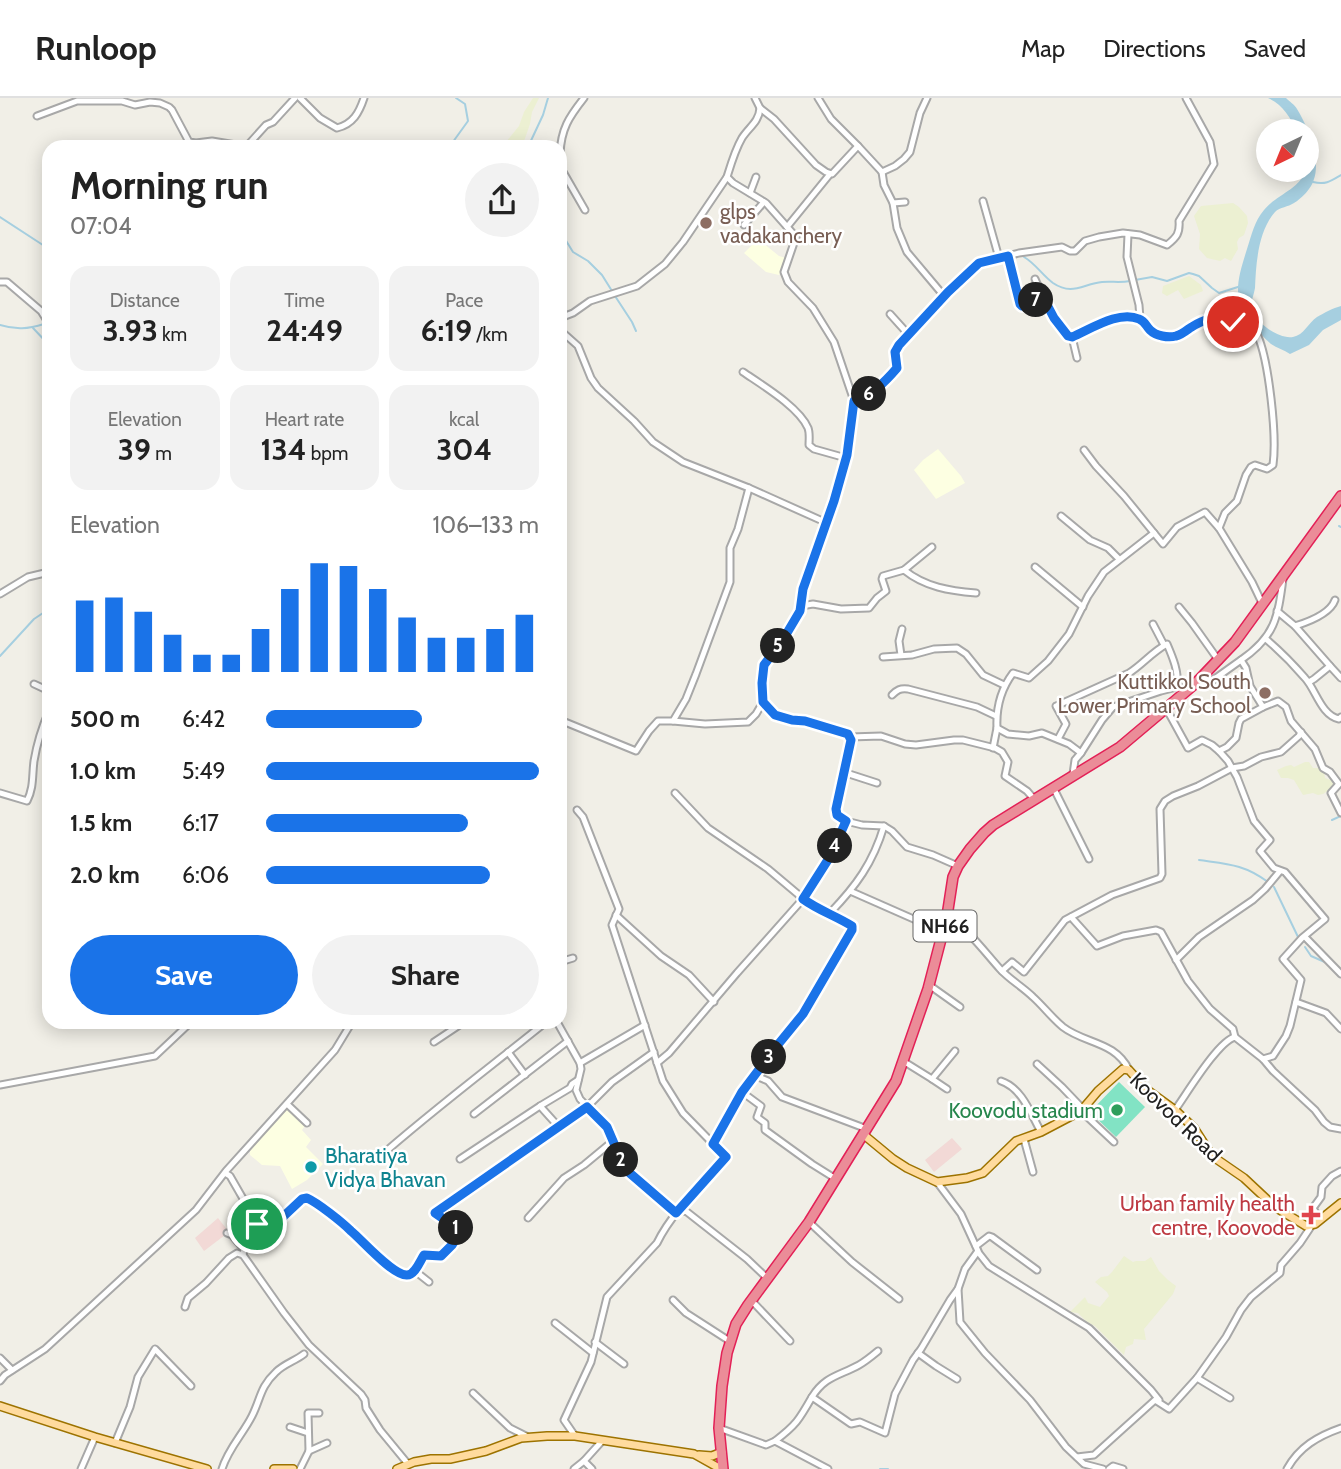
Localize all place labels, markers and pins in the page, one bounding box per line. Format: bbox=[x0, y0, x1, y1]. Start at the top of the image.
place label: glps vadakanchery bbox=[720, 199, 842, 248]
marker: glps vadakanchery bbox=[698, 215, 714, 231]
pin: 7 bbox=[1018, 282, 1054, 318]
pin bbox=[1203, 292, 1263, 352]
pin: 6 bbox=[852, 376, 886, 412]
pin: 5 bbox=[760, 628, 796, 664]
place label: Kuttikkol South Lower Primary School bbox=[1057, 669, 1251, 718]
marker: Kuttikkol South Lower Primary School bbox=[1257, 685, 1273, 701]
pin: 4 bbox=[818, 828, 852, 864]
pin: 3 bbox=[752, 1040, 786, 1074]
place label: Koovodu stadium bbox=[948, 1098, 1103, 1123]
marker: Koovodu stadium bbox=[1109, 1102, 1125, 1118]
pin: 2 bbox=[604, 1142, 638, 1178]
place label: Bharatiya Vidya Bhavan bbox=[325, 1143, 446, 1192]
marker: Bharatiya Vidya Bhavan bbox=[303, 1159, 319, 1175]
place label: Urban family health centre, Koovode bbox=[1120, 1191, 1295, 1240]
pin bbox=[227, 1194, 287, 1254]
marker: Urban family health centre, Koovode bbox=[1301, 1205, 1321, 1225]
pin: 1 bbox=[438, 1210, 474, 1246]

